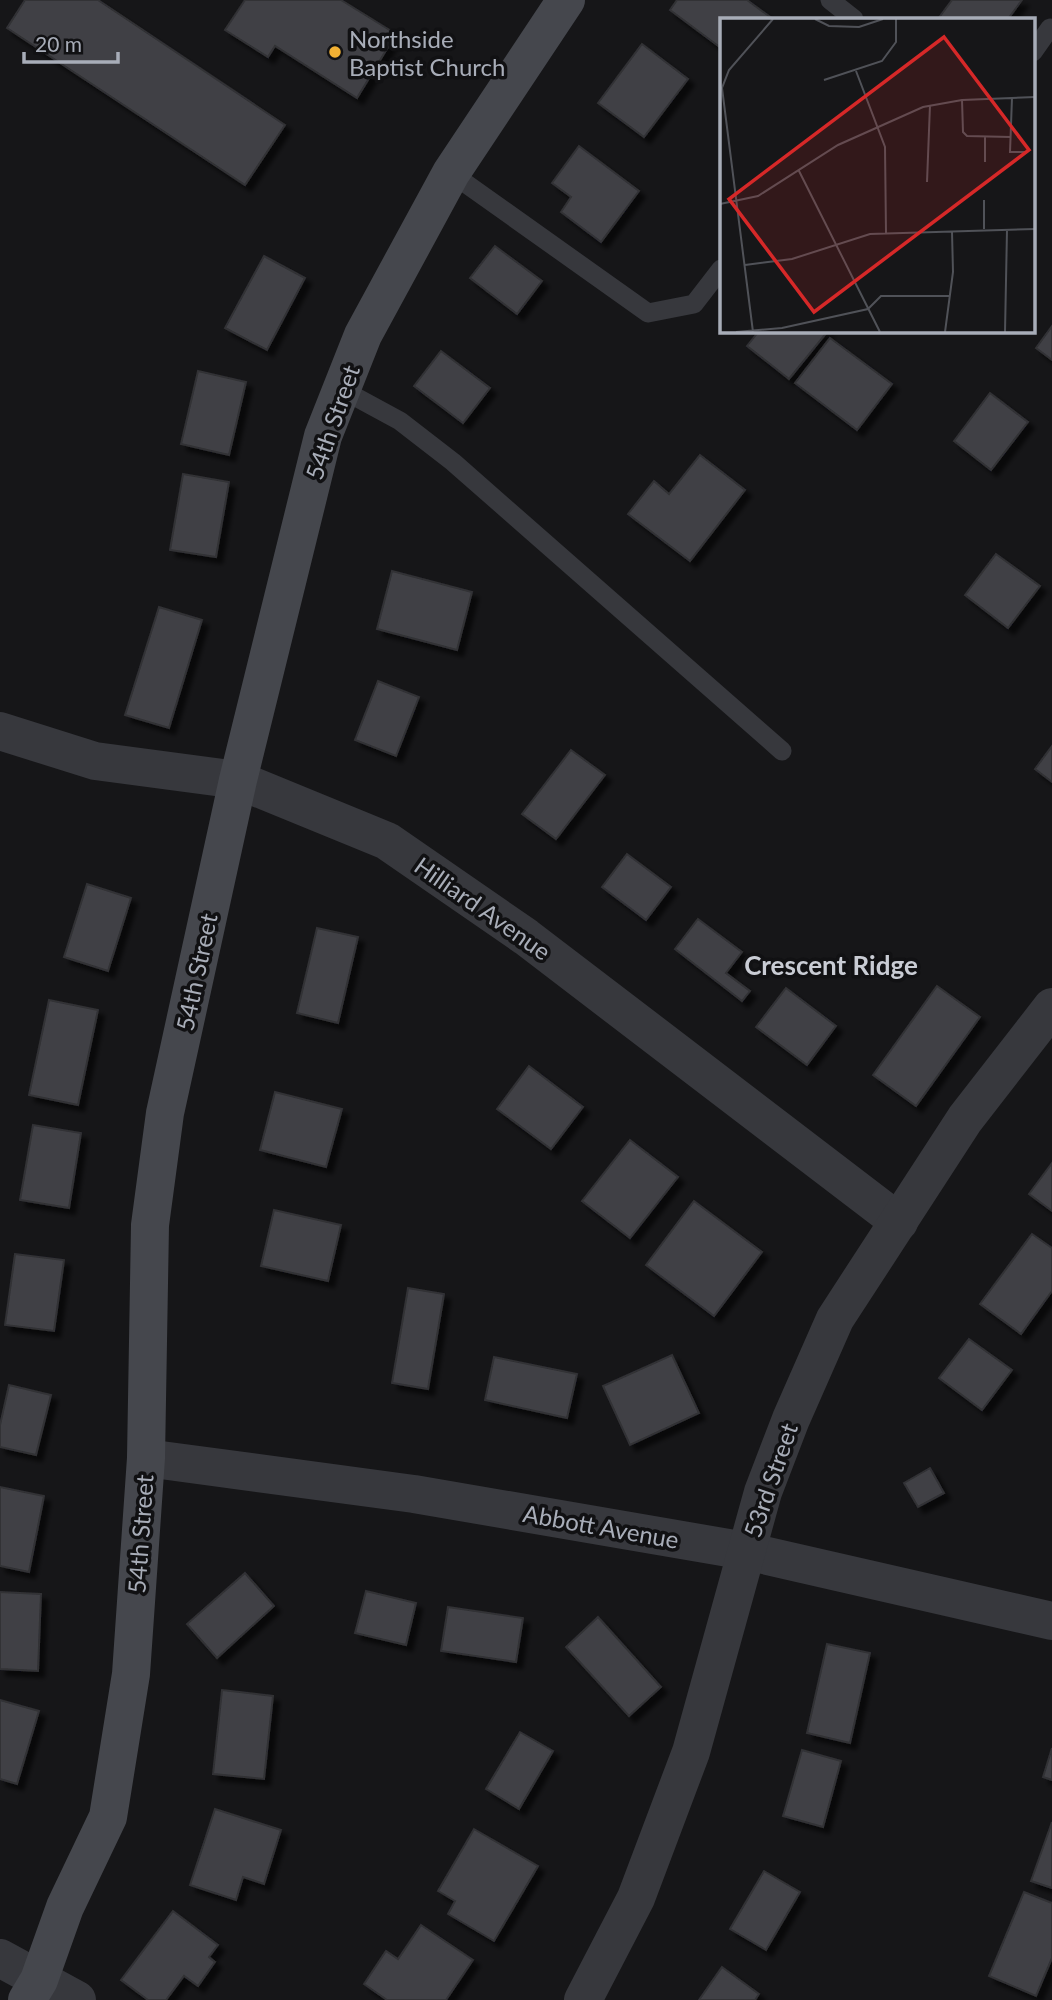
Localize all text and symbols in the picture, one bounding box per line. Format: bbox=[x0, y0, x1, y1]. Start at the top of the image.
inset map bbox=[720, 18, 1034, 332]
scale bar bbox=[24, 21, 119, 65]
place label: Northside Baptist Church bbox=[349, 24, 505, 81]
text: 20 m bbox=[35, 31, 82, 56]
marker: Northside Baptist Church bbox=[327, 44, 343, 60]
street label: 54th Street bbox=[299, 361, 365, 483]
street label: Hilliard Avenue bbox=[409, 850, 557, 966]
street label: 54th Street bbox=[169, 910, 223, 1033]
district label: Crescent Ridge bbox=[744, 949, 918, 981]
street label: 53rd Street bbox=[737, 1419, 803, 1541]
street label: 54th Street bbox=[121, 1473, 159, 1594]
street label: Abbott Avenue bbox=[521, 1498, 681, 1554]

